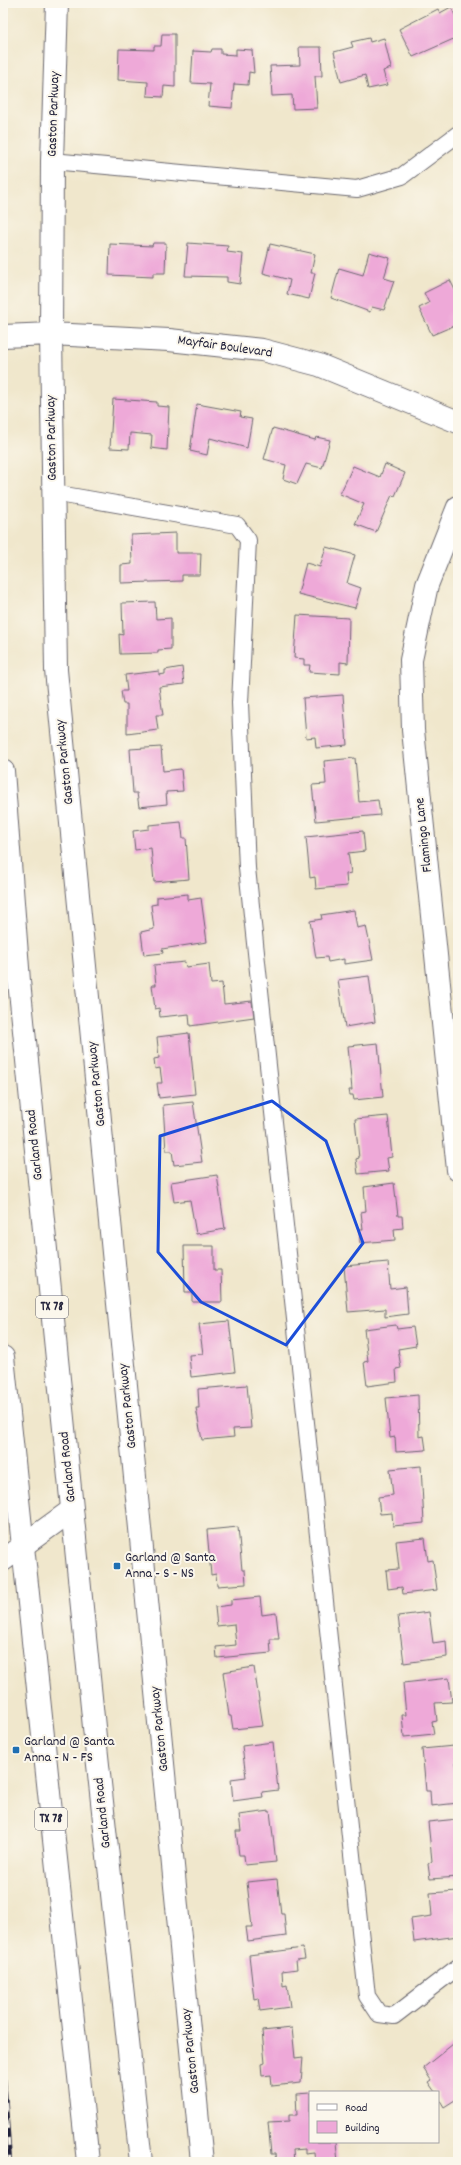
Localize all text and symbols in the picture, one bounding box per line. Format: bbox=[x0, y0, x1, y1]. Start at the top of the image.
street label: Gaston Parkway bbox=[43, 70, 66, 157]
street label: Mayfair Boulevard bbox=[176, 330, 274, 364]
street label: Gaston Parkway bbox=[41, 395, 63, 481]
street label: Gaston Parkway bbox=[51, 718, 79, 806]
street label: Flamingo Lane bbox=[410, 797, 438, 873]
street label: Gaston Parkway bbox=[83, 1040, 111, 1128]
street label: Garland Road bbox=[21, 1109, 49, 1181]
road number: TX 78 bbox=[36, 1296, 68, 1318]
street label: Gaston Parkway bbox=[114, 1362, 142, 1450]
street label: Garland Road bbox=[54, 1431, 82, 1503]
place label: Garland @ Santa Anna - S - NS bbox=[125, 1548, 216, 1584]
marker: Garland @ Santa Anna - S - NS bbox=[112, 1561, 122, 1571]
street label: Gaston Parkway bbox=[146, 1685, 174, 1773]
place label: Garland @ Santa Anna - N - FS bbox=[24, 1732, 115, 1768]
marker: Garland @ Santa Anna - N - FS bbox=[11, 1745, 21, 1755]
street label: Garland Road bbox=[89, 1777, 117, 1849]
road number: TX 78 bbox=[35, 1808, 67, 1830]
street label: Gaston Parkway bbox=[177, 2007, 205, 2095]
legend bbox=[309, 2091, 439, 2143]
text: Road bbox=[345, 2100, 367, 2117]
text: Building bbox=[345, 2120, 380, 2137]

